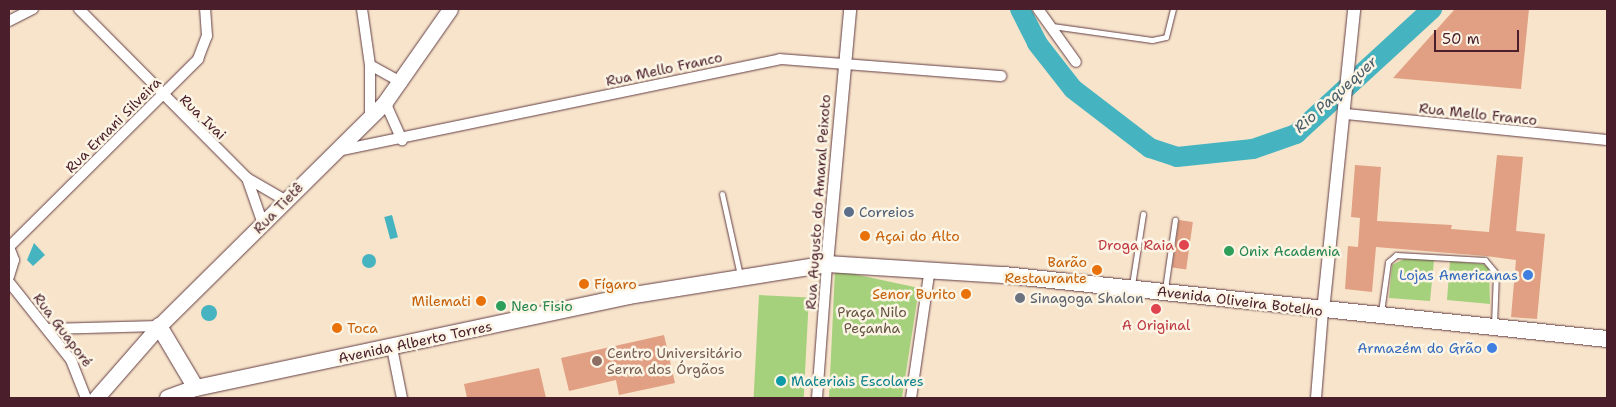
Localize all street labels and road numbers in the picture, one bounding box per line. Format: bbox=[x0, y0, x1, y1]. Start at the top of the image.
street label: Rua Mello Franco bbox=[604, 48, 724, 90]
street label: Rua Ernani Silveira bbox=[62, 74, 164, 176]
street label: Rua Ivai bbox=[176, 91, 230, 143]
street label: Rua Augusto do Amaral Peixoto bbox=[802, 94, 834, 310]
street label: Rua Mello Franco bbox=[1418, 99, 1538, 129]
street label: Rua Tietê bbox=[250, 179, 306, 237]
street label: Avenida Oliveira Botelho bbox=[1156, 282, 1324, 320]
street label: Rua Guaporé bbox=[30, 290, 96, 370]
street label: Avenida Alberto Torres bbox=[336, 317, 494, 367]

